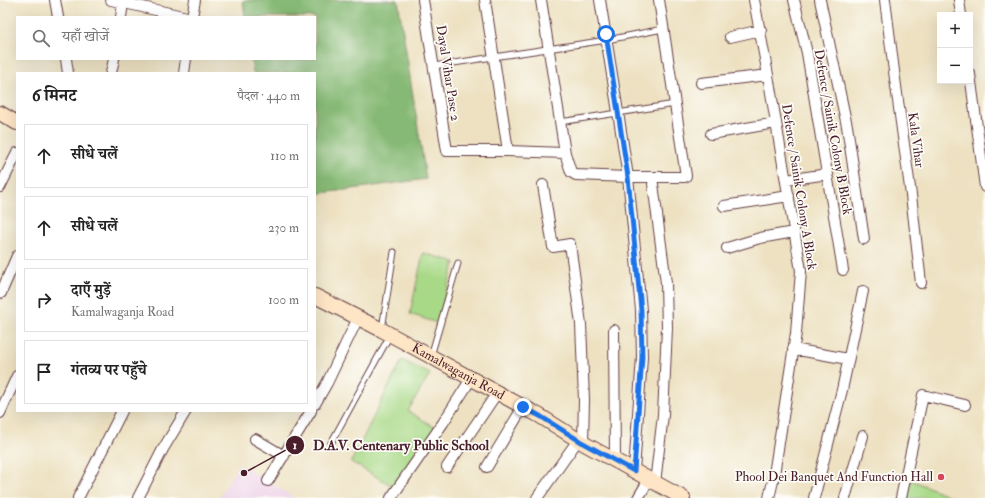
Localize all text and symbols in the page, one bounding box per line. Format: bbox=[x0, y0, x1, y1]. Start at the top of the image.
map controls bbox=[937, 12, 973, 84]
button: + bbox=[937, 12, 973, 48]
search box bbox=[16, 16, 316, 60]
street label: Dayal Vihar Pase 2 bbox=[432, 24, 464, 123]
route start bbox=[597, 25, 615, 43]
icon: search bbox=[30, 27, 52, 49]
text: यहाँ खोजें bbox=[62, 27, 109, 46]
street label: Defence / Sainik Colony B Block bbox=[810, 48, 856, 217]
button: − bbox=[937, 48, 973, 84]
text: 6 मिनट bbox=[32, 85, 76, 106]
text: पैदल · 440 m bbox=[237, 88, 300, 104]
street label: Defence / Sainik Colony A Block bbox=[777, 103, 820, 272]
street label: Kala Vihar bbox=[904, 111, 928, 169]
icon: ahead bbox=[33, 145, 55, 167]
text: सीधे चलें bbox=[71, 145, 118, 164]
text: 110 m bbox=[270, 148, 299, 164]
icon: ahead bbox=[33, 217, 55, 239]
text: सीधे चलें bbox=[71, 217, 118, 236]
text: 230 m bbox=[268, 220, 299, 236]
text: दाएँ मुड़ें bbox=[71, 281, 111, 300]
icon: right bbox=[33, 289, 55, 311]
text: 100 m bbox=[268, 292, 299, 308]
text: Kamalwaganja Road bbox=[71, 304, 174, 320]
street label: Kamalwaganja Road bbox=[409, 340, 508, 404]
icon: arrive bbox=[33, 361, 55, 383]
text: गंतव्य पर पहुँचे bbox=[71, 361, 147, 380]
route end bbox=[514, 398, 532, 416]
callout: D.A.V. Centenary Public School bbox=[285, 432, 497, 458]
text: D.A.V. Centenary Public School bbox=[313, 437, 489, 455]
text: 1 bbox=[293, 438, 297, 453]
place label: Phool Dei Banquet And Function Hall bbox=[735, 469, 934, 485]
marker: Phool Dei Banquet And Function Hall bbox=[936, 472, 946, 482]

